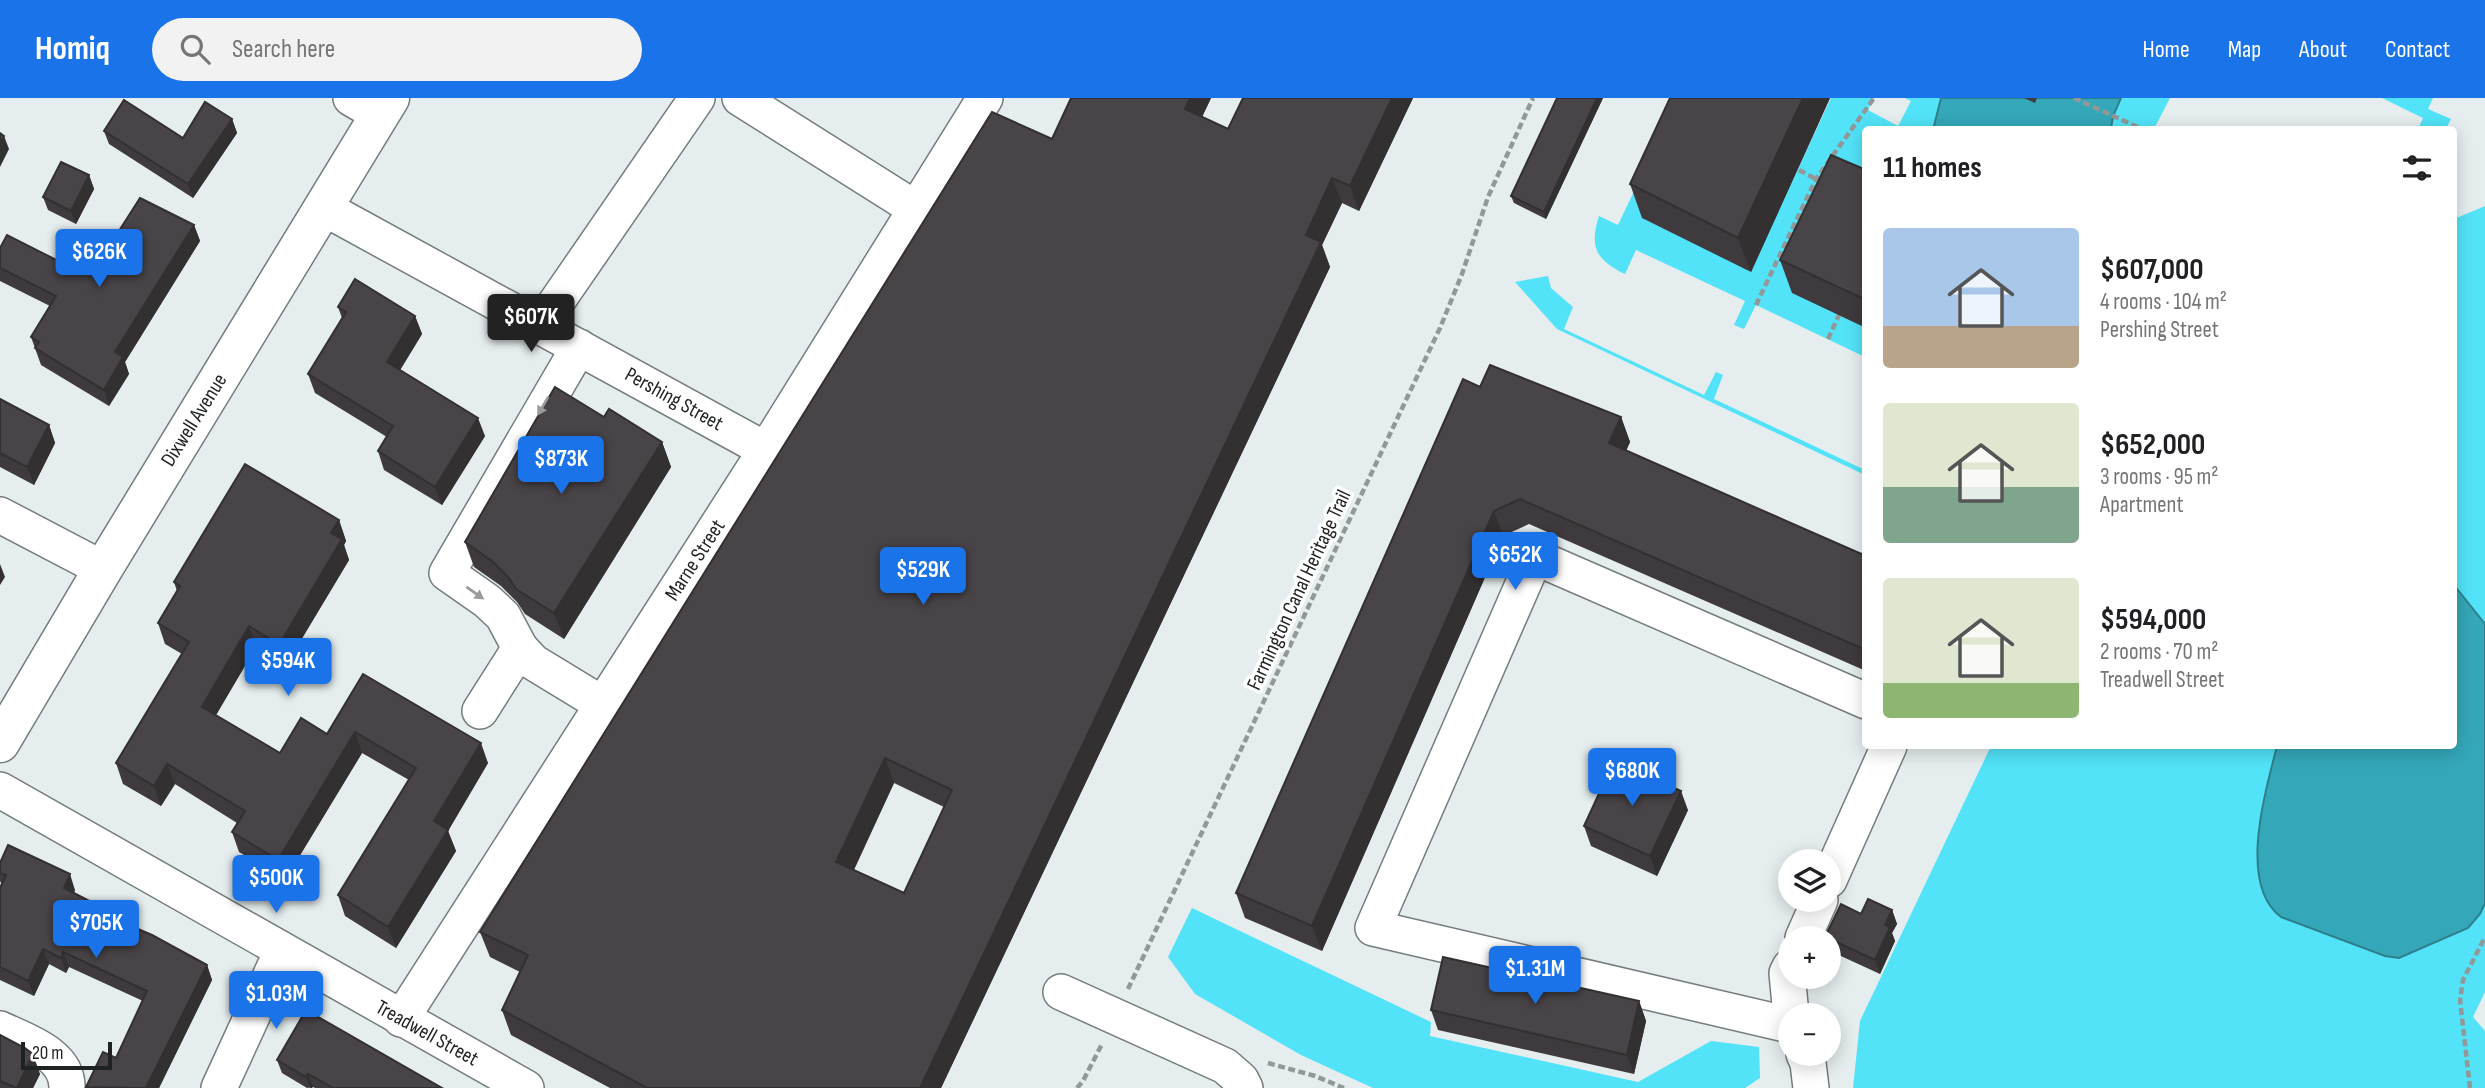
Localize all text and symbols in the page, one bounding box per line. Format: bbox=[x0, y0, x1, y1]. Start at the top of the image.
search box bbox=[152, 18, 642, 81]
text: Homiq bbox=[35, 29, 110, 69]
icon: search bbox=[176, 30, 214, 68]
text: Search here bbox=[232, 34, 335, 65]
text: Home bbox=[2142, 35, 2190, 64]
text: Map bbox=[2228, 35, 2261, 64]
text: About bbox=[2299, 35, 2347, 64]
text: Contact bbox=[2385, 35, 2450, 64]
icon: filters bbox=[2398, 149, 2436, 187]
text: 11 homes bbox=[1883, 150, 1982, 186]
pin: $626K bbox=[50, 230, 148, 289]
text: $626K bbox=[72, 238, 126, 266]
text: $607,000 bbox=[2100, 252, 2204, 288]
icon: home bbox=[1939, 256, 2023, 340]
text: 4 rooms · 104 m² bbox=[2100, 288, 2227, 316]
pin: $607K bbox=[482, 294, 580, 354]
text: $607K bbox=[503, 303, 559, 331]
text: Pershing Street bbox=[2100, 316, 2219, 344]
street label: Pershing Street bbox=[621, 362, 727, 436]
street label: Dixwell Avenue bbox=[156, 369, 232, 471]
one-way arrow bbox=[537, 396, 549, 415]
text: $652,000 bbox=[2100, 427, 2205, 463]
icon: home bbox=[1939, 431, 2023, 515]
pin: $873K bbox=[512, 436, 610, 496]
text: $873K bbox=[534, 445, 588, 473]
text: 3 rooms · 95 m² bbox=[2100, 463, 2219, 491]
street label: Farmington Canal Heritage Trail bbox=[1242, 486, 1356, 694]
text: Apartment bbox=[2100, 491, 2184, 519]
street label: Marne Street bbox=[660, 515, 730, 605]
pin: $652K bbox=[1466, 532, 1564, 592]
text: $652K bbox=[1488, 541, 1542, 569]
pin: $529K bbox=[874, 547, 972, 607]
text: $529K bbox=[896, 556, 950, 584]
one-way arrow bbox=[465, 586, 484, 599]
text: $594,000 bbox=[2100, 602, 2206, 638]
icon: home bbox=[1939, 606, 2023, 690]
pin: $594K bbox=[239, 638, 337, 698]
text: 2 rooms · 70 m² bbox=[2100, 638, 2218, 666]
text: $594K bbox=[261, 647, 315, 675]
text: Treadwell Street bbox=[2100, 666, 2224, 694]
pin: $680K bbox=[1583, 748, 1681, 808]
text: $680K bbox=[1604, 757, 1660, 785]
map controls bbox=[1778, 849, 1841, 1066]
button: layers bbox=[1778, 849, 1841, 912]
pin: $500K bbox=[227, 856, 325, 915]
text: $500K bbox=[248, 864, 304, 892]
pin: $705K bbox=[47, 900, 145, 960]
text: $705K bbox=[69, 909, 123, 937]
button: + bbox=[1778, 926, 1841, 989]
pin: $1.31M bbox=[1478, 946, 1592, 1006]
text: $1.31M bbox=[1505, 955, 1565, 983]
pin: $1.03M bbox=[219, 972, 333, 1031]
text: $1.03M bbox=[245, 980, 307, 1008]
street label: Treadwell Street bbox=[371, 995, 483, 1071]
button: − bbox=[1778, 1003, 1841, 1066]
scale bar bbox=[21, 1039, 112, 1071]
text: 20 m bbox=[32, 1042, 64, 1065]

